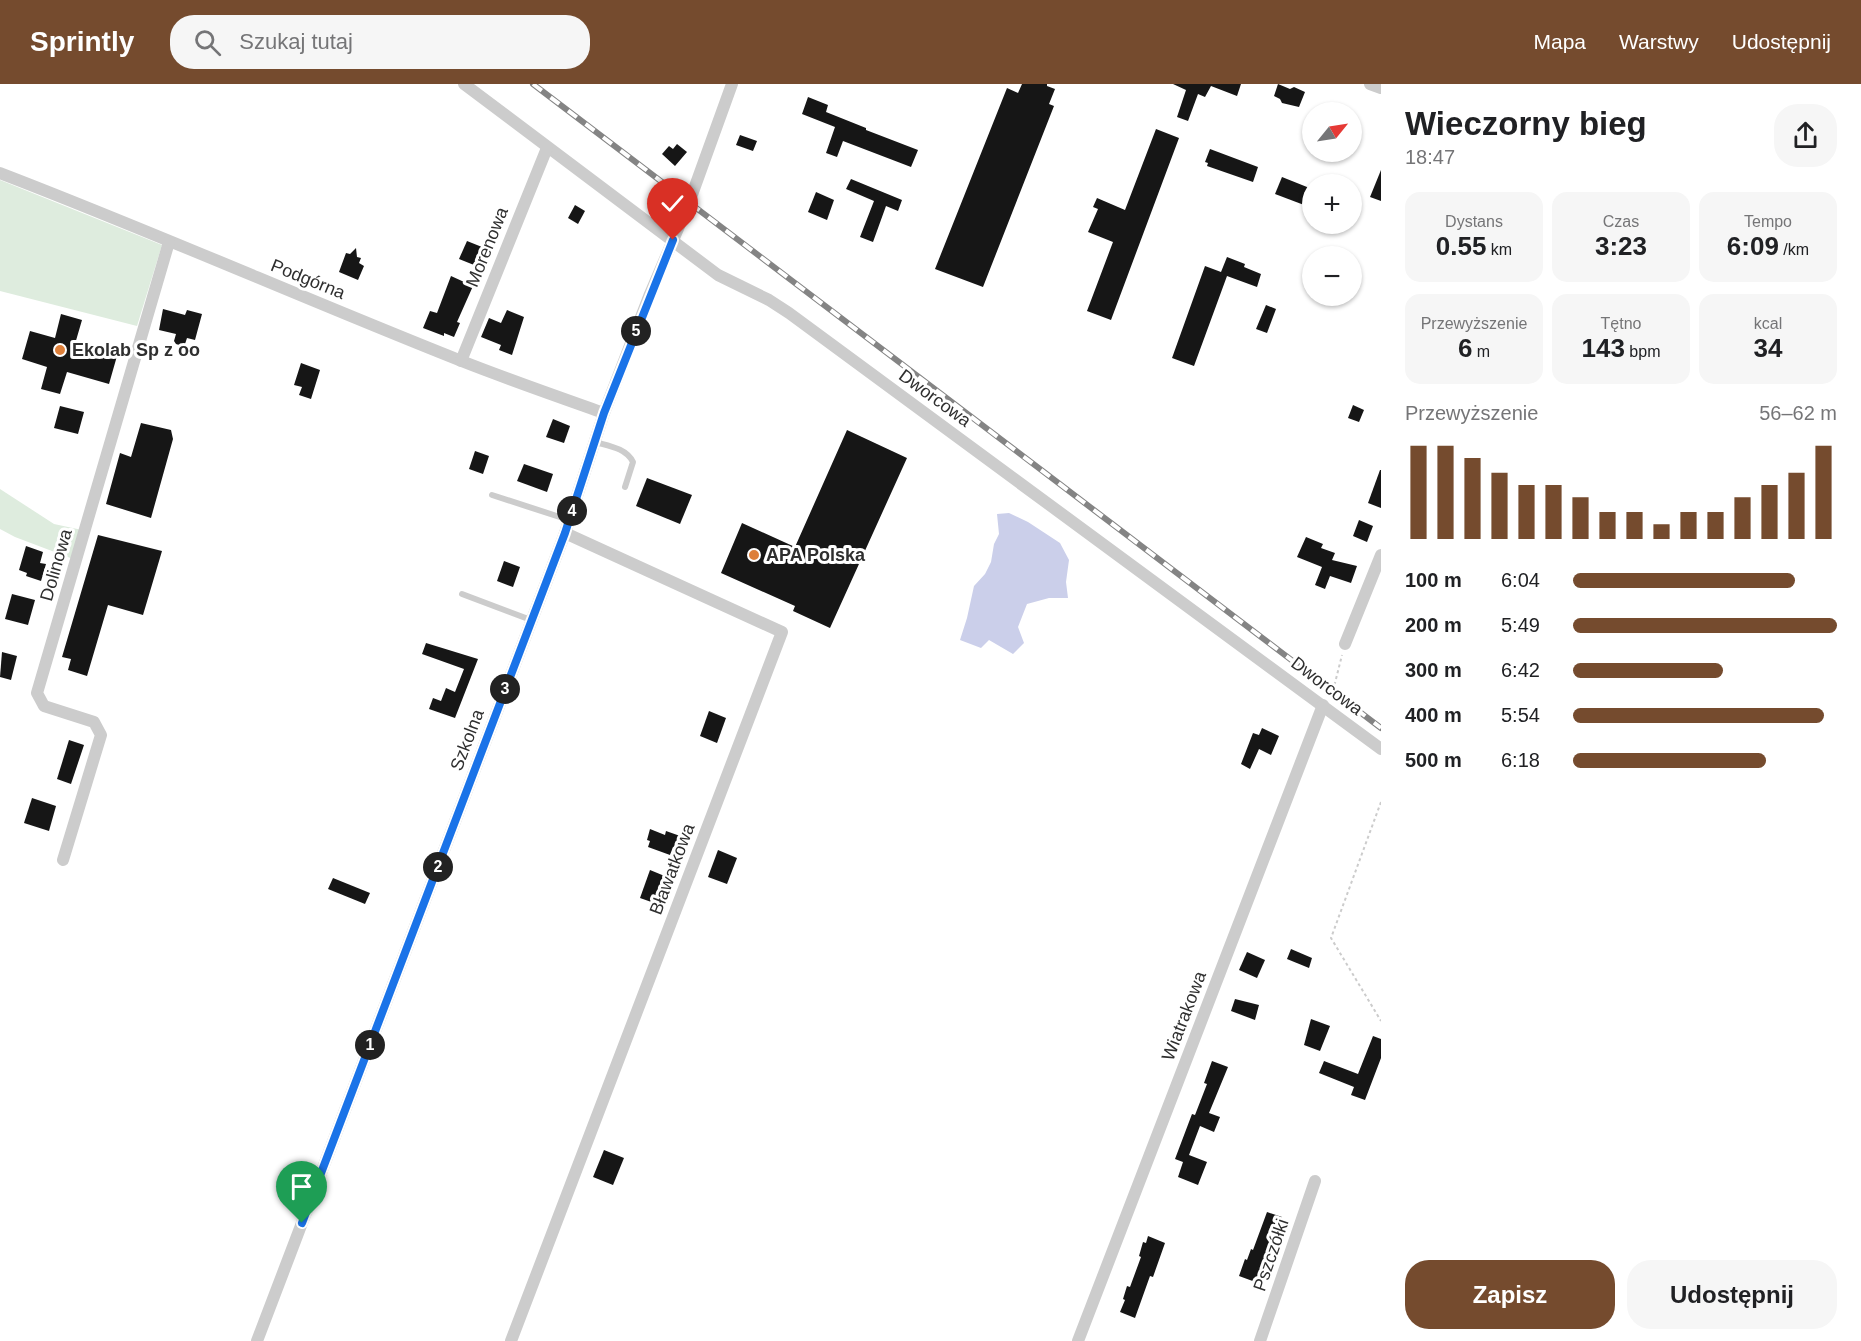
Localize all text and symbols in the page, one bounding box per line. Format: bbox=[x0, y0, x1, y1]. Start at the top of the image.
search box bbox=[170, 15, 590, 69]
text: Sprintly bbox=[30, 26, 134, 57]
icon: search bbox=[191, 26, 224, 59]
text: Szukaj tutaj bbox=[239, 29, 353, 54]
text: Mapa bbox=[1534, 30, 1586, 53]
text: Warstwy bbox=[1619, 30, 1699, 53]
text: Udostępnij bbox=[1732, 30, 1831, 53]
north arrow bbox=[1302, 102, 1362, 162]
map controls bbox=[1302, 102, 1362, 306]
button: share bbox=[1774, 104, 1837, 167]
text: Wieczorny bieg bbox=[1405, 105, 1647, 142]
text: 18:47 bbox=[1405, 146, 1455, 168]
button: + bbox=[1302, 174, 1362, 234]
pin bbox=[647, 178, 698, 240]
icon: check bbox=[656, 187, 689, 220]
street label: Morenowa bbox=[462, 203, 512, 290]
text: Dystans bbox=[1445, 213, 1503, 230]
text: Czas bbox=[1603, 213, 1639, 230]
text: Tempo bbox=[1744, 213, 1792, 230]
text: 0.55 bbox=[1436, 231, 1486, 261]
text: 3:23 bbox=[1595, 231, 1647, 261]
text: 6:09 bbox=[1727, 231, 1779, 261]
text: km bbox=[1486, 241, 1512, 258]
text: /km bbox=[1779, 241, 1809, 258]
button: − bbox=[1302, 246, 1362, 306]
street label: Podgórna bbox=[268, 255, 349, 303]
text: Przewyższenie bbox=[1421, 315, 1527, 332]
text: Tętno bbox=[1601, 315, 1641, 332]
text: kcal bbox=[1754, 315, 1782, 332]
pin: 5 bbox=[621, 316, 651, 346]
text: 5 bbox=[632, 322, 640, 339]
text: 6 bbox=[1458, 333, 1472, 363]
text: 143 bbox=[1582, 333, 1625, 363]
text: 34 bbox=[1754, 333, 1782, 363]
place label: Ekolab Sp z oo bbox=[72, 340, 200, 360]
marker: Ekolab Sp z oo bbox=[53, 343, 67, 357]
text: m bbox=[1472, 343, 1490, 360]
text: bpm bbox=[1625, 343, 1660, 360]
street label: Dworcowa bbox=[895, 365, 976, 431]
text: Przewyższenie bbox=[1405, 402, 1538, 424]
text: 56–62 m bbox=[1759, 402, 1837, 424]
pin: 4 bbox=[557, 496, 587, 526]
text: 4 bbox=[568, 502, 576, 519]
street label: Dolinowa bbox=[36, 526, 76, 603]
place label: APA Polska bbox=[766, 545, 866, 565]
marker: APA Polska bbox=[747, 548, 761, 562]
text: 100 m bbox=[1405, 569, 1462, 591]
text: 6:04 bbox=[1501, 569, 1540, 591]
text: 200 m bbox=[1405, 614, 1462, 636]
text: 5:49 bbox=[1501, 614, 1540, 636]
street label: Dworcowa bbox=[1287, 653, 1367, 720]
text: 300 m bbox=[1405, 659, 1462, 681]
text: 6:42 bbox=[1501, 659, 1540, 681]
pin: 3 bbox=[490, 674, 520, 704]
text: 3 bbox=[501, 680, 509, 697]
text: 400 m bbox=[1405, 704, 1462, 726]
text: 5:54 bbox=[1501, 704, 1540, 726]
street label: Szkolna bbox=[446, 706, 488, 773]
text: 500 m bbox=[1405, 749, 1462, 771]
text: 6:18 bbox=[1501, 749, 1540, 771]
street label: Bławatkowa bbox=[645, 820, 699, 917]
pin: 2 bbox=[423, 852, 453, 882]
text: 2 bbox=[434, 858, 442, 875]
street label: Wiatrakowa bbox=[1158, 968, 1211, 1063]
pin: 1 bbox=[355, 1030, 385, 1060]
text: 1 bbox=[366, 1036, 374, 1053]
pin bbox=[276, 1161, 327, 1223]
icon: arrive bbox=[285, 1170, 318, 1203]
street label: Pszczółki bbox=[1249, 1216, 1293, 1294]
button: Zapisz bbox=[1405, 1260, 1615, 1329]
button: Udostępnij bbox=[1627, 1260, 1837, 1329]

